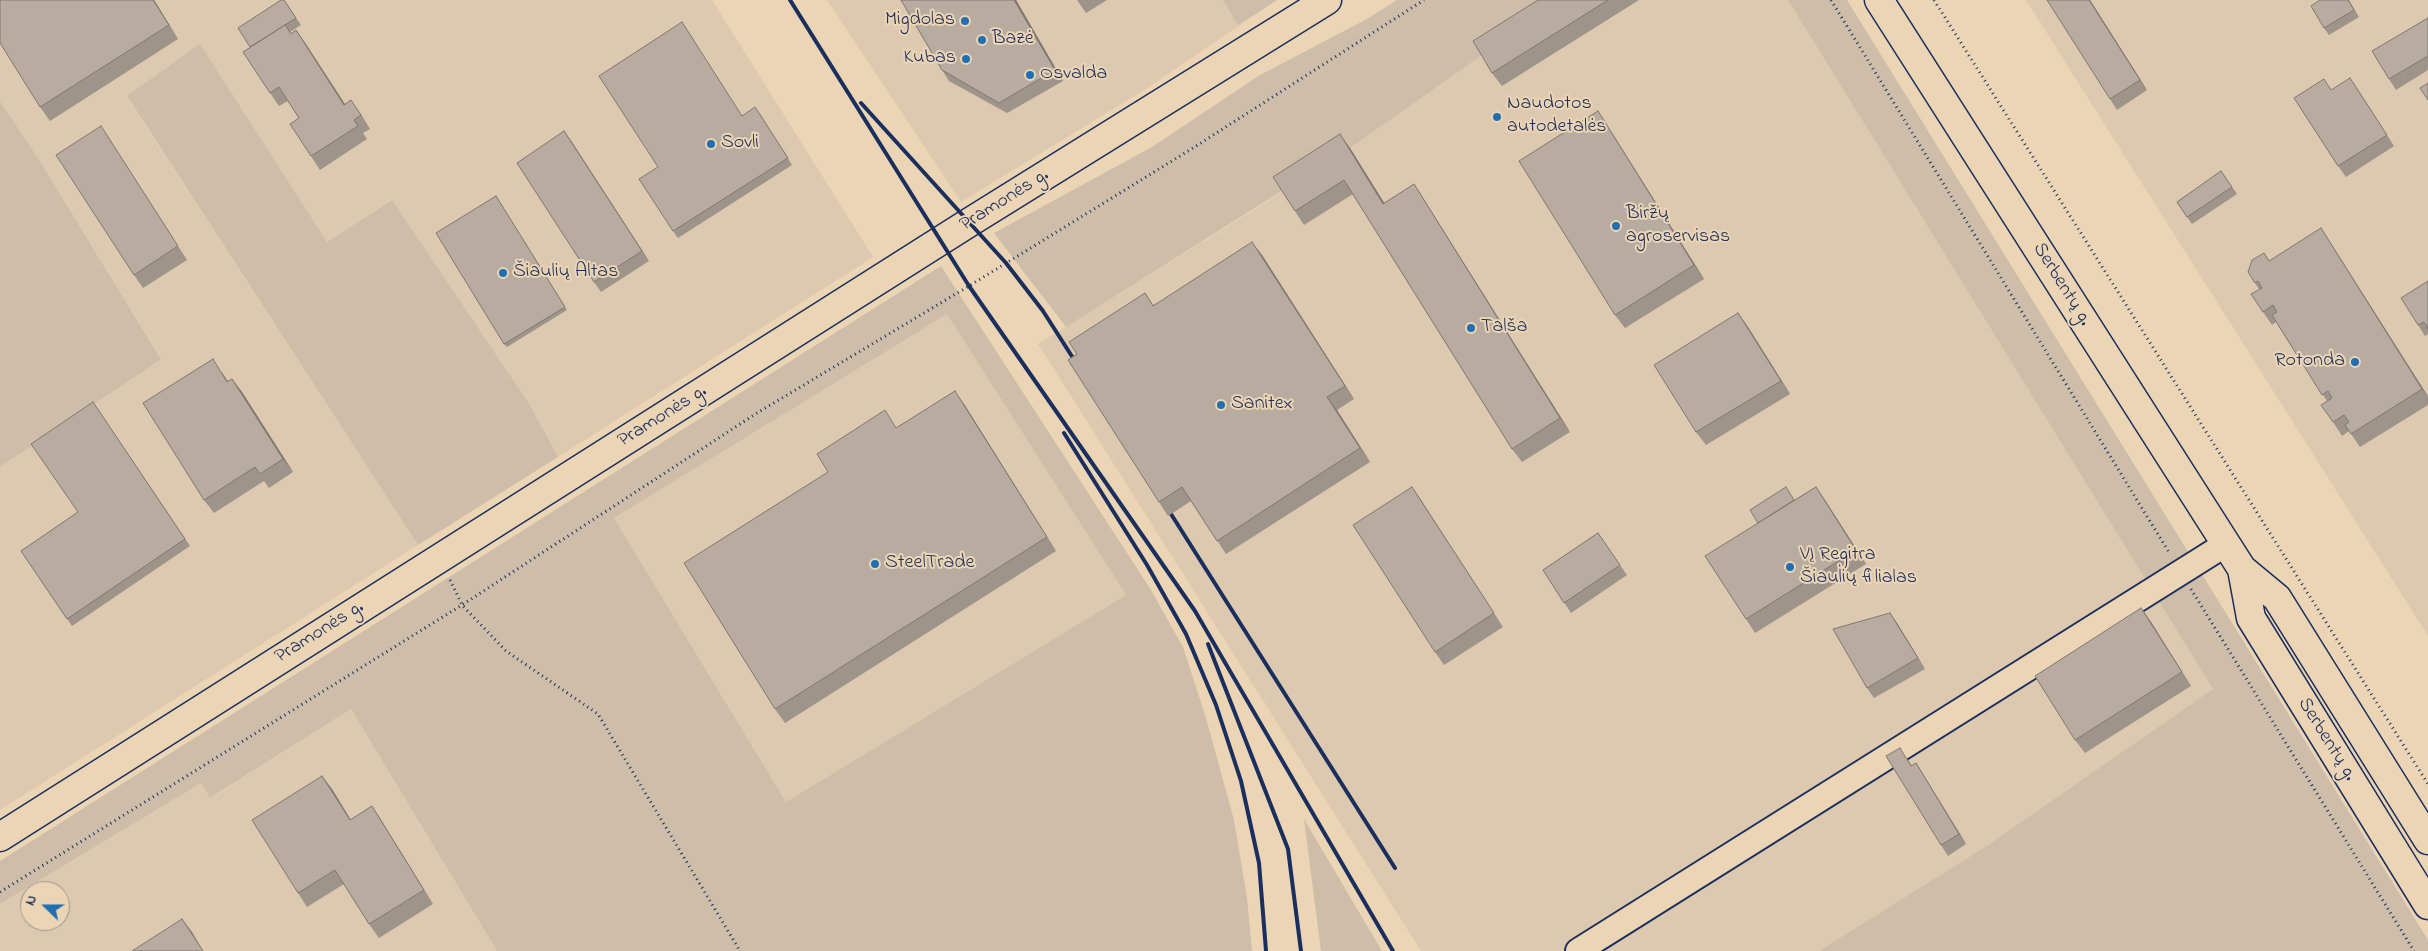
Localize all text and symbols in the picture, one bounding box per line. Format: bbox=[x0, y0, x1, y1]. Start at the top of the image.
place label: Migdolas bbox=[885, 9, 955, 33]
marker: Migdolas bbox=[959, 15, 971, 27]
place label: Bazė bbox=[992, 28, 1034, 52]
marker: Bazė bbox=[976, 34, 988, 46]
place label: Kubas bbox=[903, 47, 956, 71]
marker: Kubas bbox=[960, 53, 972, 65]
place label: Osvalda bbox=[1040, 63, 1107, 87]
marker: Osvalda bbox=[1024, 69, 1036, 81]
place label: Naudotos autodetalės bbox=[1507, 93, 1607, 140]
marker: Naudotos autodetalės bbox=[1491, 111, 1503, 123]
place label: Sovli bbox=[721, 132, 759, 156]
marker: Sovli bbox=[705, 138, 717, 150]
street label: Pramonės g. bbox=[956, 164, 1054, 238]
place label: Biržų agroservisas bbox=[1626, 203, 1730, 250]
marker: Biržų agroservisas bbox=[1610, 220, 1622, 232]
street label: Serbentų g. bbox=[2026, 239, 2096, 331]
place label: Šiaulių Altas bbox=[513, 261, 618, 285]
marker: Šiaulių Altas bbox=[497, 267, 509, 279]
place label: Talša bbox=[1481, 316, 1528, 340]
marker: Talša bbox=[1465, 322, 1477, 334]
place label: Rotonda bbox=[2275, 350, 2345, 374]
marker: Rotonda bbox=[2349, 356, 2361, 368]
street label: Pramonės g. bbox=[614, 380, 712, 454]
place label: Sanitex bbox=[1231, 393, 1293, 417]
marker: Sanitex bbox=[1215, 399, 1227, 411]
place label: VĮ Regitra Šiaulių filialas bbox=[1800, 544, 1917, 591]
place label: SteelTrade bbox=[885, 552, 974, 576]
marker: SteelTrade bbox=[869, 558, 881, 570]
marker: VĮ Regitra Šiaulių filialas bbox=[1784, 561, 1796, 573]
street label: Pramonės g. bbox=[271, 596, 369, 670]
street label: Serbentų g. bbox=[2291, 694, 2361, 786]
north arrow bbox=[20, 881, 70, 931]
text: N bbox=[20, 892, 43, 909]

